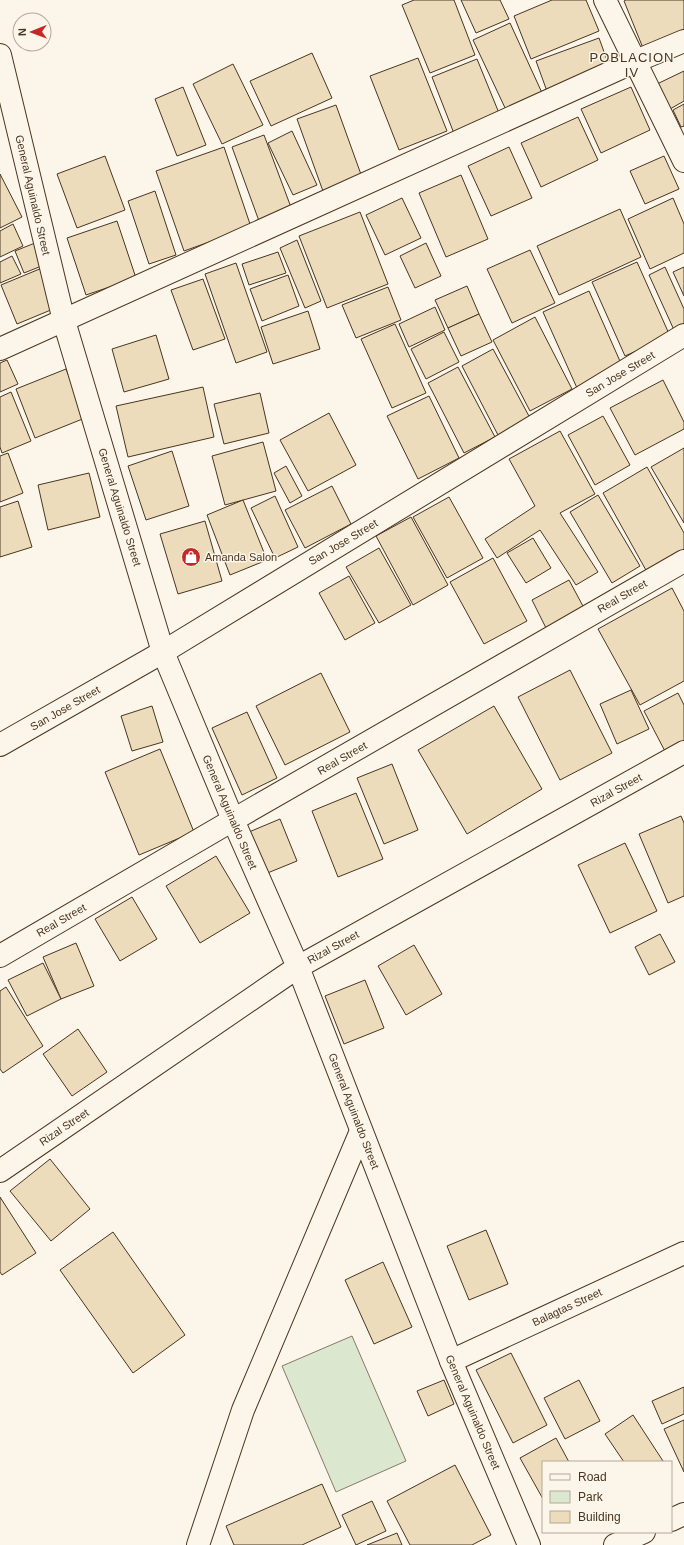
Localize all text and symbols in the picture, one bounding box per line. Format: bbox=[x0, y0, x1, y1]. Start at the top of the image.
north arrow bbox=[12, 12, 52, 52]
text: N bbox=[16, 28, 28, 36]
district label: POBLACION IV bbox=[590, 50, 674, 80]
street label: General Aguinaldo Street bbox=[13, 134, 53, 256]
street label: San Jose Street bbox=[583, 349, 657, 399]
street label: General Aguinaldo Street bbox=[96, 446, 144, 568]
street label: San Jose Street bbox=[306, 517, 380, 567]
shop icon: Amanda Salon bbox=[180, 546, 202, 568]
place label: Amanda Salon bbox=[205, 551, 277, 563]
street label: Real Street bbox=[595, 577, 649, 615]
street label: San Jose Street bbox=[28, 683, 102, 733]
street label: Real Street bbox=[315, 739, 369, 777]
street label: General Aguinaldo Street bbox=[200, 753, 260, 871]
street label: Rizal Street bbox=[588, 771, 644, 809]
street label: Real Street bbox=[34, 901, 88, 939]
street label: Rizal Street bbox=[305, 928, 361, 966]
street label: General Aguinaldo Street bbox=[326, 1051, 382, 1171]
street label: Rizal Street bbox=[37, 1106, 91, 1148]
street label: Balagtas Street bbox=[530, 1286, 604, 1328]
street label: General Aguinaldo Street bbox=[443, 1353, 503, 1471]
legend bbox=[542, 1461, 672, 1533]
text: Road bbox=[578, 1470, 607, 1484]
text: Park bbox=[578, 1490, 604, 1504]
text: Building bbox=[578, 1510, 621, 1524]

